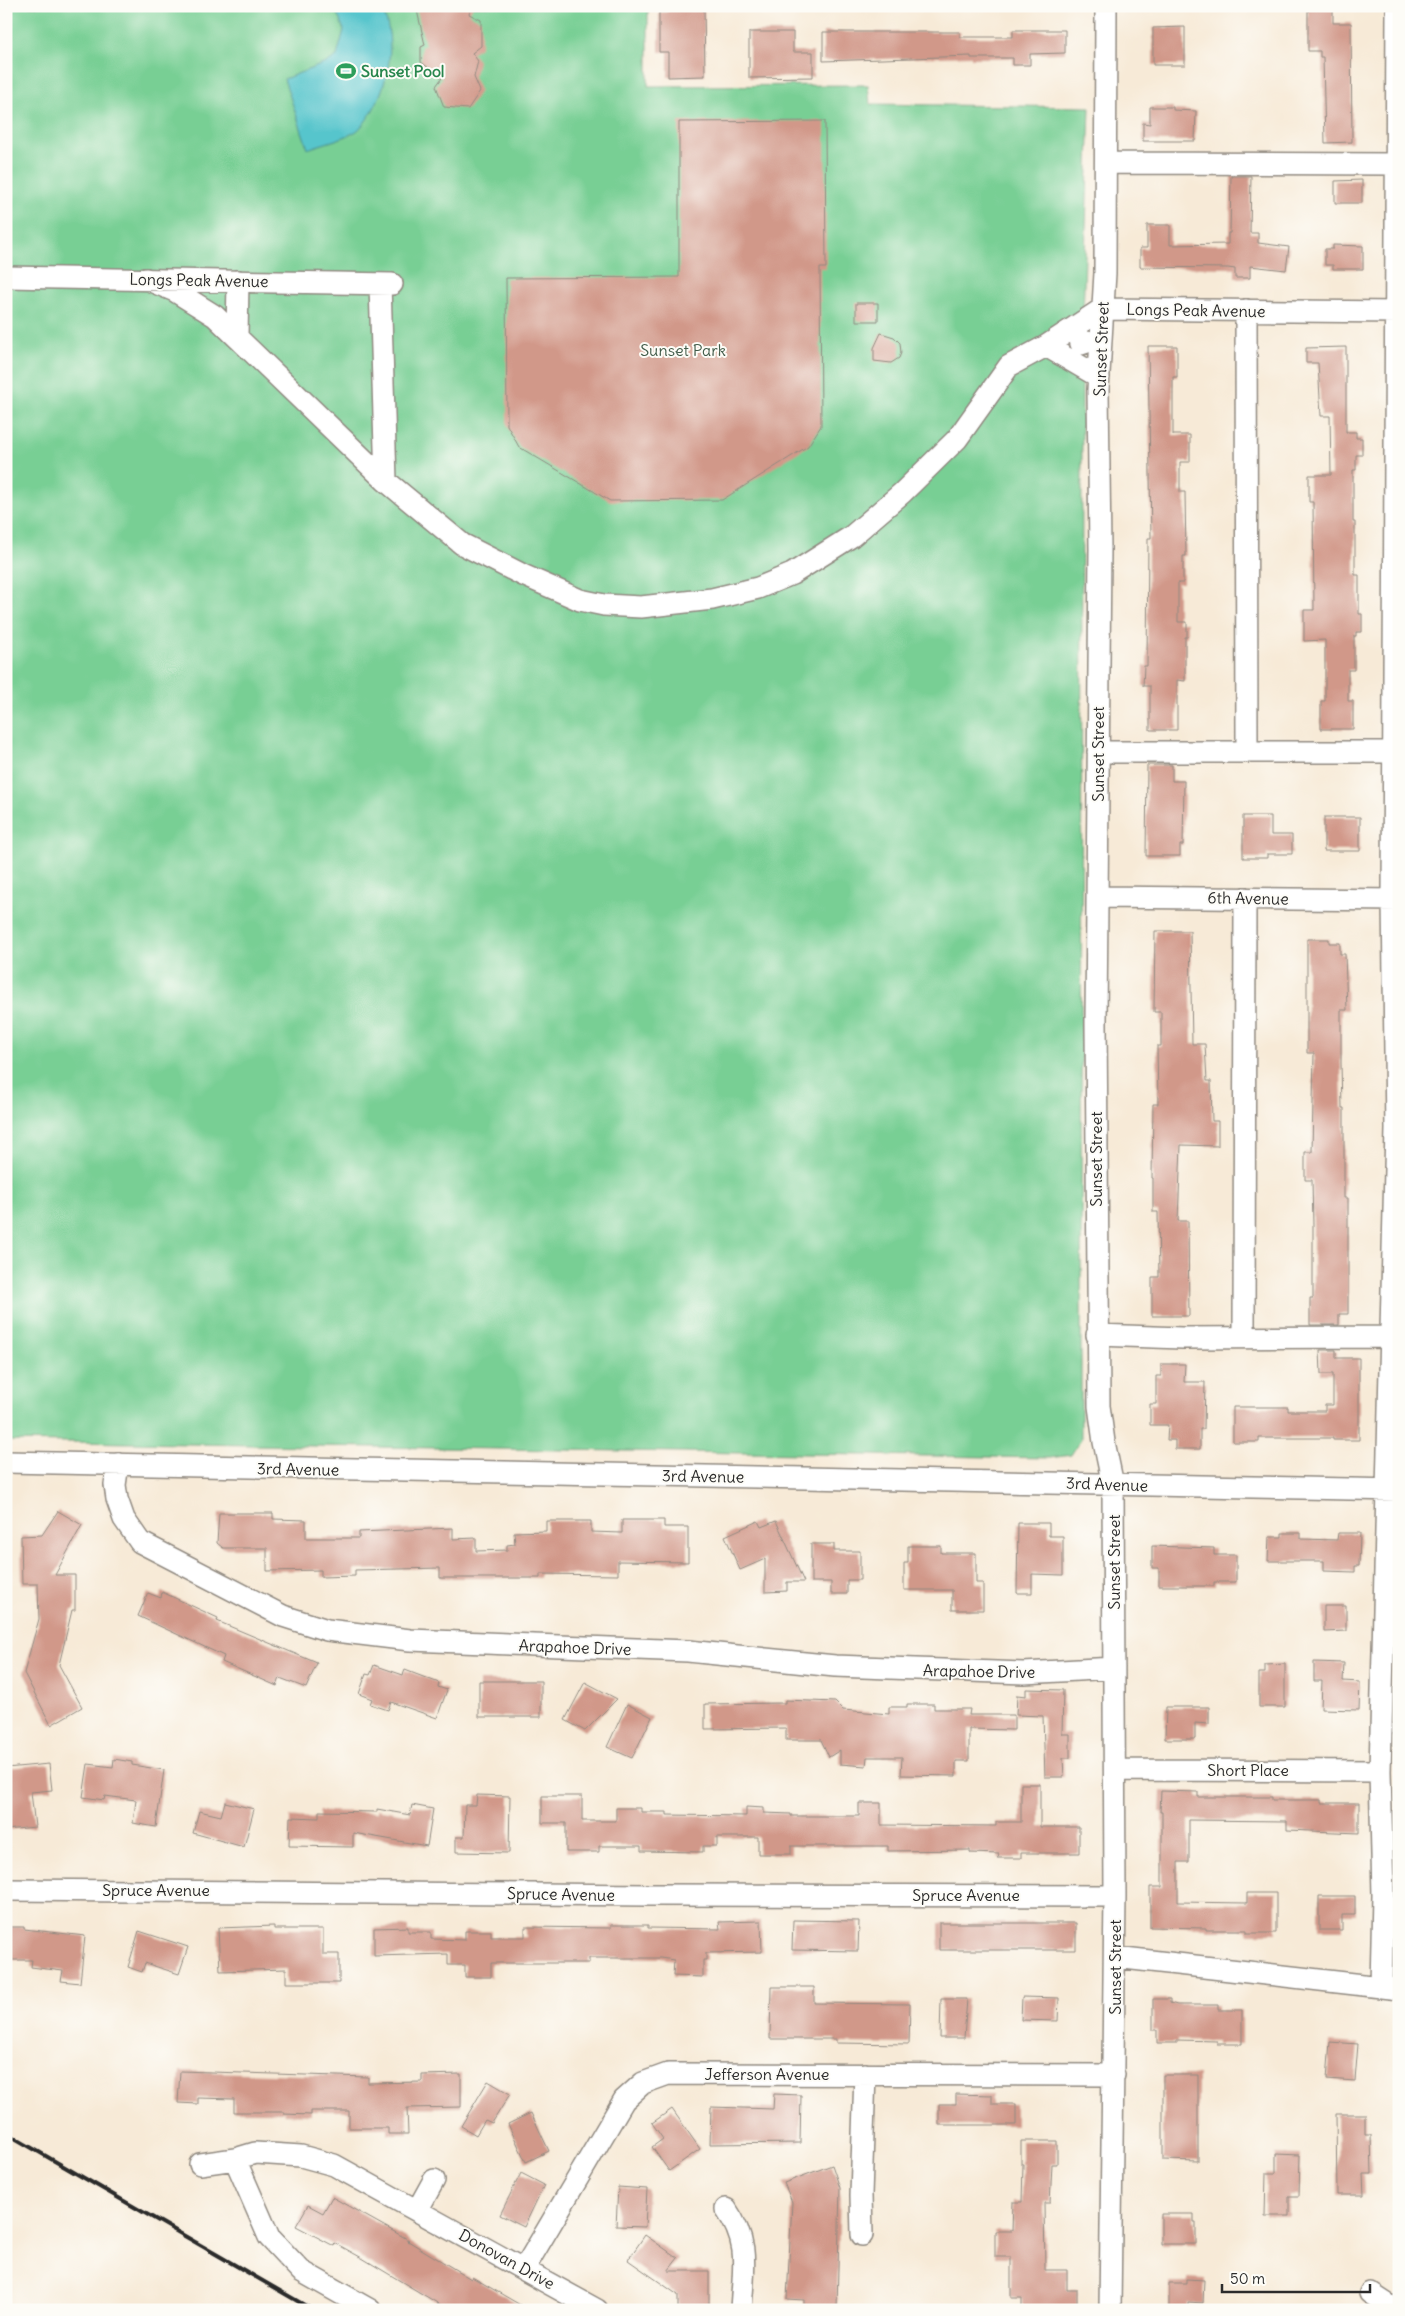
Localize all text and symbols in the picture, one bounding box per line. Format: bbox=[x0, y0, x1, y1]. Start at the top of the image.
sports icon: Sunset Pool bbox=[335, 60, 357, 82]
place label: Sunset Pool bbox=[361, 61, 444, 81]
street label: Longs Peak Avenue bbox=[129, 269, 269, 291]
street label: Longs Peak Avenue bbox=[1126, 299, 1266, 321]
street label: Sunset Street bbox=[1089, 300, 1113, 397]
park label: Sunset Park bbox=[640, 340, 726, 360]
street label: Sunset Street bbox=[1088, 706, 1108, 802]
street label: 6th Avenue bbox=[1207, 887, 1289, 909]
street label: Sunset Street bbox=[1086, 1111, 1106, 1207]
street label: 3rd Avenue bbox=[257, 1458, 339, 1480]
street label: 3rd Avenue bbox=[662, 1465, 744, 1487]
street label: 3rd Avenue bbox=[1066, 1473, 1148, 1495]
street label: Sunset Street bbox=[1104, 1514, 1124, 1610]
street label: Arapahoe Drive bbox=[518, 1635, 632, 1659]
street label: Arapahoe Drive bbox=[923, 1660, 1035, 1682]
street label: Short Place bbox=[1207, 1760, 1289, 1780]
street label: Spruce Avenue bbox=[102, 1880, 210, 1900]
street label: Spruce Avenue bbox=[507, 1883, 615, 1905]
street label: Spruce Avenue bbox=[912, 1885, 1020, 1905]
street label: Sunset Street bbox=[1105, 1919, 1125, 2015]
street label: Jefferson Avenue bbox=[705, 2064, 829, 2084]
street label: Donovan Drive bbox=[456, 2224, 558, 2294]
scale bar bbox=[1222, 2261, 1370, 2293]
text: 50 m bbox=[1230, 2269, 1265, 2288]

